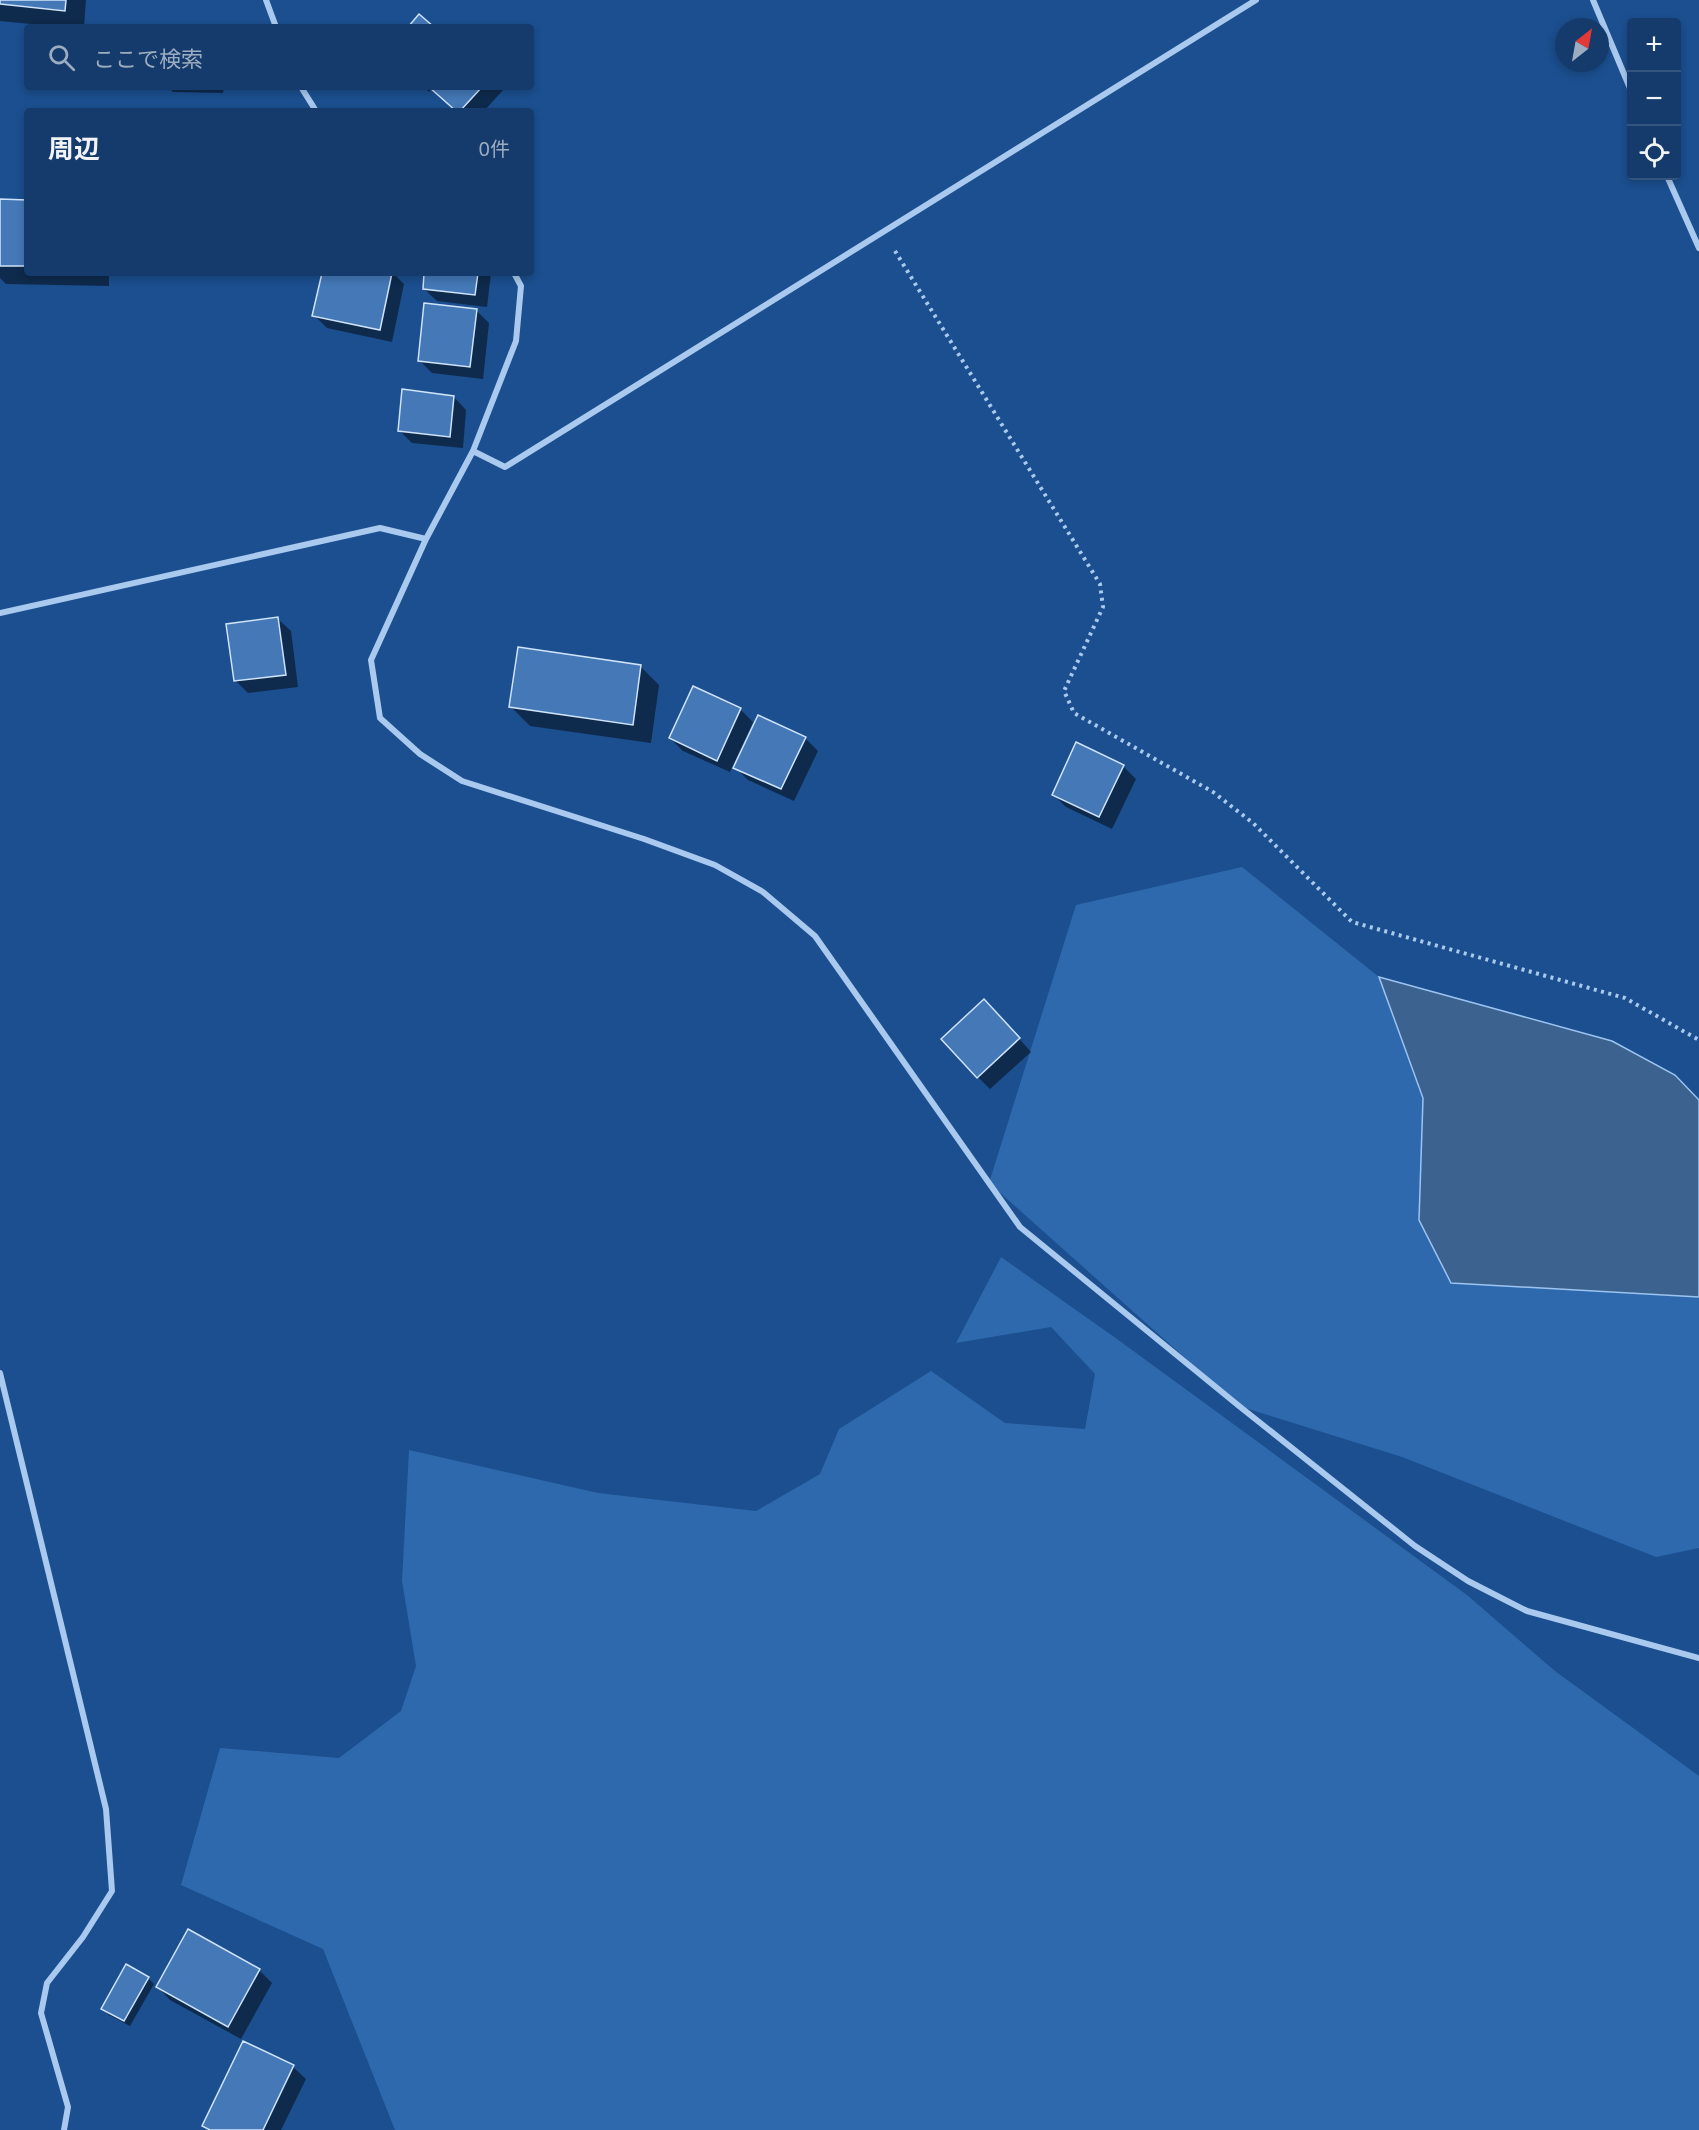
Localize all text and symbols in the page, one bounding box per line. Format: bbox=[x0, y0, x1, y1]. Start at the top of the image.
north arrow bbox=[1555, 18, 1609, 72]
map controls bbox=[1627, 18, 1681, 180]
button: + bbox=[1627, 18, 1681, 72]
search box bbox=[24, 24, 534, 90]
icon: search bbox=[45, 41, 78, 74]
text: ここで検索 bbox=[93, 43, 203, 73]
button: − bbox=[1627, 72, 1681, 126]
button: locate bbox=[1627, 126, 1681, 180]
text: 周辺 bbox=[48, 130, 100, 166]
text: 0件 bbox=[479, 135, 510, 162]

